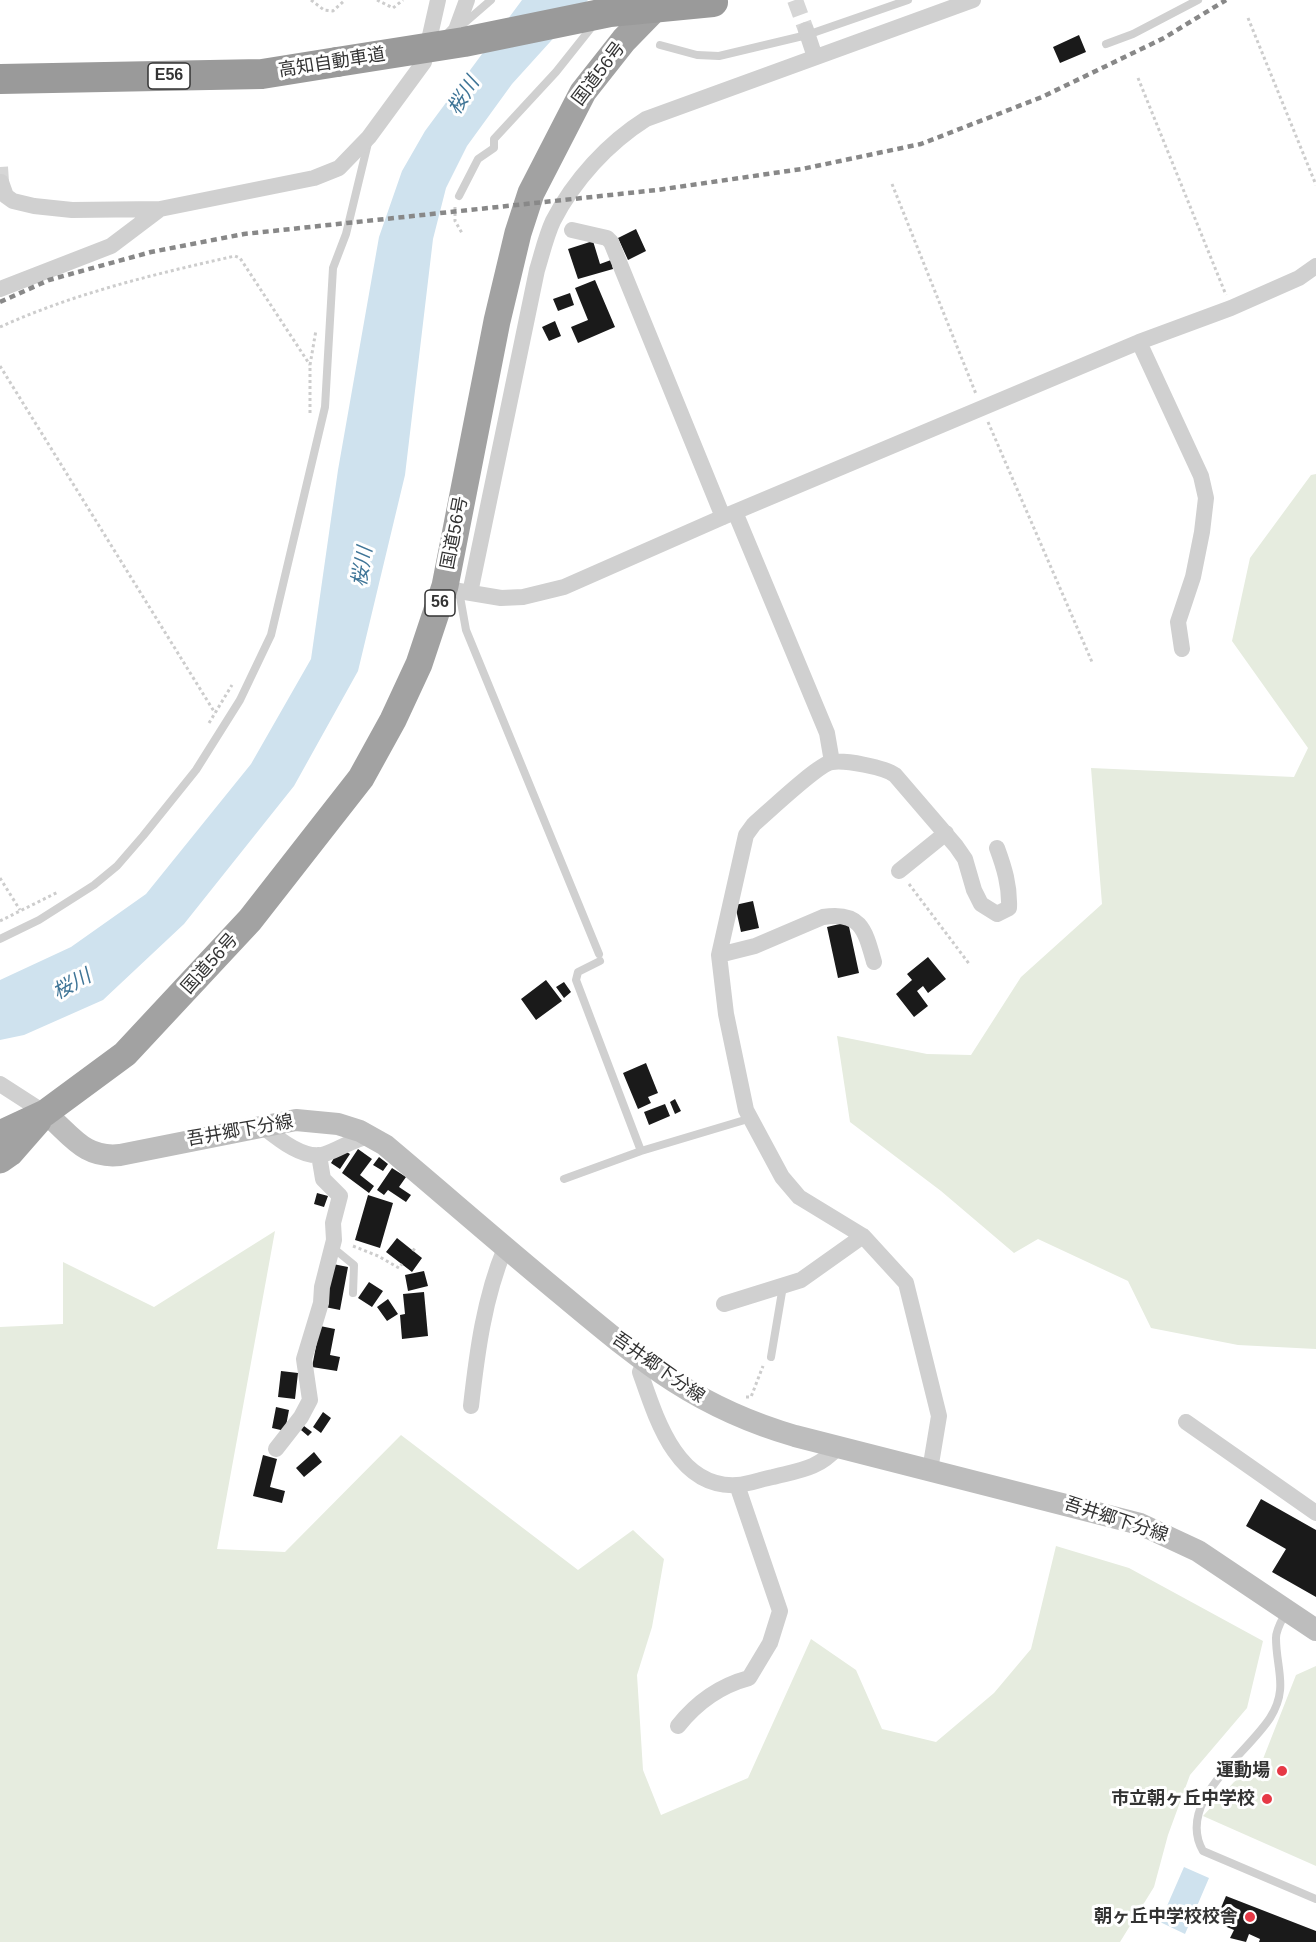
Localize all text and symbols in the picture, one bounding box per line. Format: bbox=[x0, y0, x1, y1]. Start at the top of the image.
street label: 国道56号 bbox=[568, 38, 630, 110]
street label: 高知自動車道 bbox=[277, 44, 387, 82]
road number: E56 bbox=[148, 63, 190, 89]
water label: 桜川 bbox=[443, 73, 485, 119]
street label: 国道56号 bbox=[437, 495, 473, 571]
water label: 桜川 bbox=[348, 545, 378, 589]
road number: 56 bbox=[425, 590, 455, 616]
street label: 国道56号 bbox=[177, 929, 243, 999]
water label: 桜川 bbox=[49, 965, 95, 1005]
street label: 吾井郷下分線 bbox=[185, 1111, 295, 1151]
street label: 吾井郷下分線 bbox=[608, 1328, 708, 1408]
street label: 吾井郷下分線 bbox=[1061, 1493, 1171, 1547]
place label: 運動場 bbox=[1216, 1760, 1270, 1782]
marker: 運動場 bbox=[1275, 1764, 1289, 1778]
place label: 市立朝ヶ丘中学校 bbox=[1111, 1788, 1255, 1810]
marker: 市立朝ヶ丘中学校 bbox=[1260, 1792, 1274, 1806]
place label: 朝ヶ丘中学校校舎 bbox=[1094, 1906, 1238, 1928]
marker: 朝ヶ丘中学校校舎 bbox=[1243, 1910, 1257, 1924]

